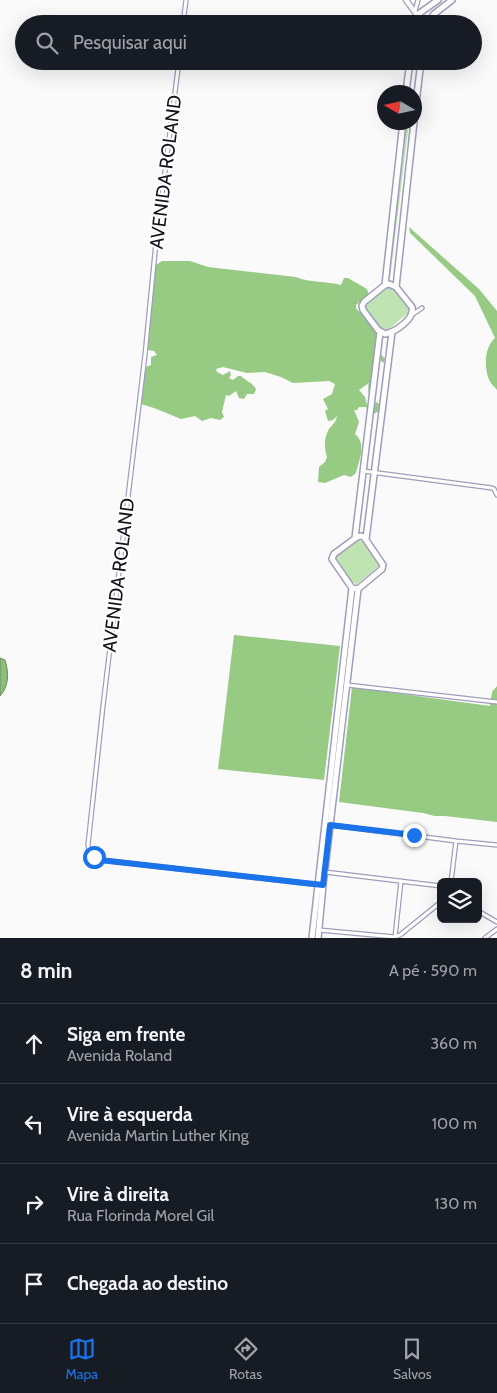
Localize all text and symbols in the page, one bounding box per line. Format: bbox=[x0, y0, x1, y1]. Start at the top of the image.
search box bbox=[15, 15, 482, 70]
icon: search bbox=[33, 29, 61, 57]
text: Pesquisar aqui bbox=[73, 31, 187, 54]
north arrow bbox=[377, 85, 422, 130]
street label: AVENIDA ROLAND bbox=[145, 93, 186, 250]
street label: AVENIDA ROLAND bbox=[98, 496, 139, 653]
route end bbox=[403, 824, 426, 847]
route start bbox=[83, 846, 106, 869]
map controls bbox=[437, 878, 482, 923]
button: layers bbox=[437, 878, 482, 923]
text: 8 min bbox=[20, 958, 72, 983]
text: A pé · 590 m bbox=[389, 961, 477, 980]
text: Siga em frente bbox=[67, 1023, 185, 1046]
icon: ahead bbox=[20, 1030, 48, 1058]
text: 360 m bbox=[430, 1034, 477, 1053]
text: Avenida Roland bbox=[67, 1046, 172, 1065]
text: Vire à esquerda bbox=[67, 1103, 193, 1126]
icon: left bbox=[20, 1110, 48, 1138]
text: 100 m bbox=[432, 1114, 477, 1133]
text: Avenida Martin Luther King bbox=[67, 1126, 249, 1145]
text: Vire à direita bbox=[67, 1183, 169, 1206]
icon: right bbox=[20, 1190, 48, 1218]
text: 130 m bbox=[434, 1194, 477, 1213]
text: Rua Florinda Morel Gil bbox=[67, 1206, 214, 1225]
icon: arrive bbox=[20, 1270, 48, 1298]
text: Chegada ao destino bbox=[67, 1272, 228, 1295]
tab: Mapa bbox=[66, 1335, 98, 1383]
tab: Rotas bbox=[229, 1335, 262, 1383]
tab: Salvos bbox=[393, 1335, 431, 1383]

